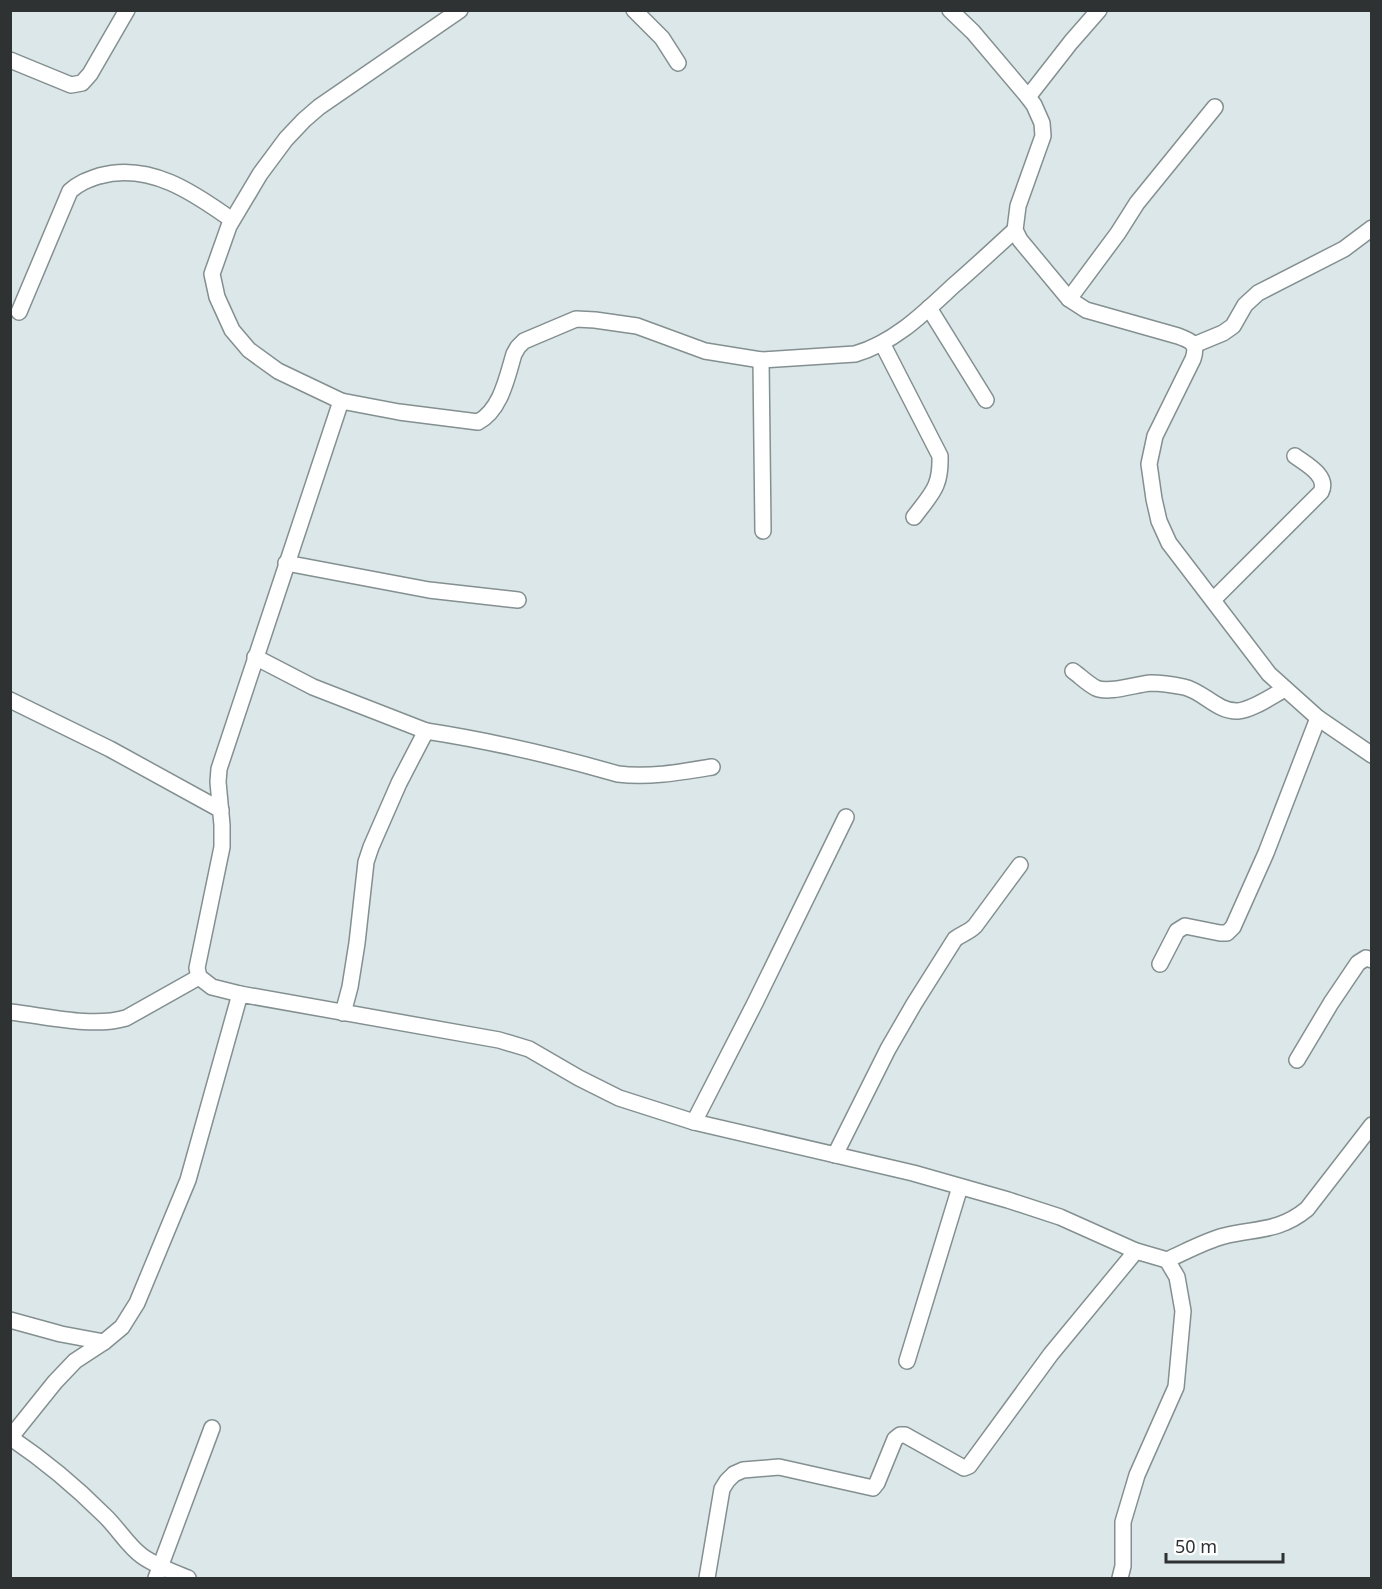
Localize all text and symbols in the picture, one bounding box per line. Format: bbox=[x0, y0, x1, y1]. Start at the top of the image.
scale bar bbox=[1166, 1526, 1283, 1564]
text: 50 m bbox=[1175, 1534, 1217, 1558]

